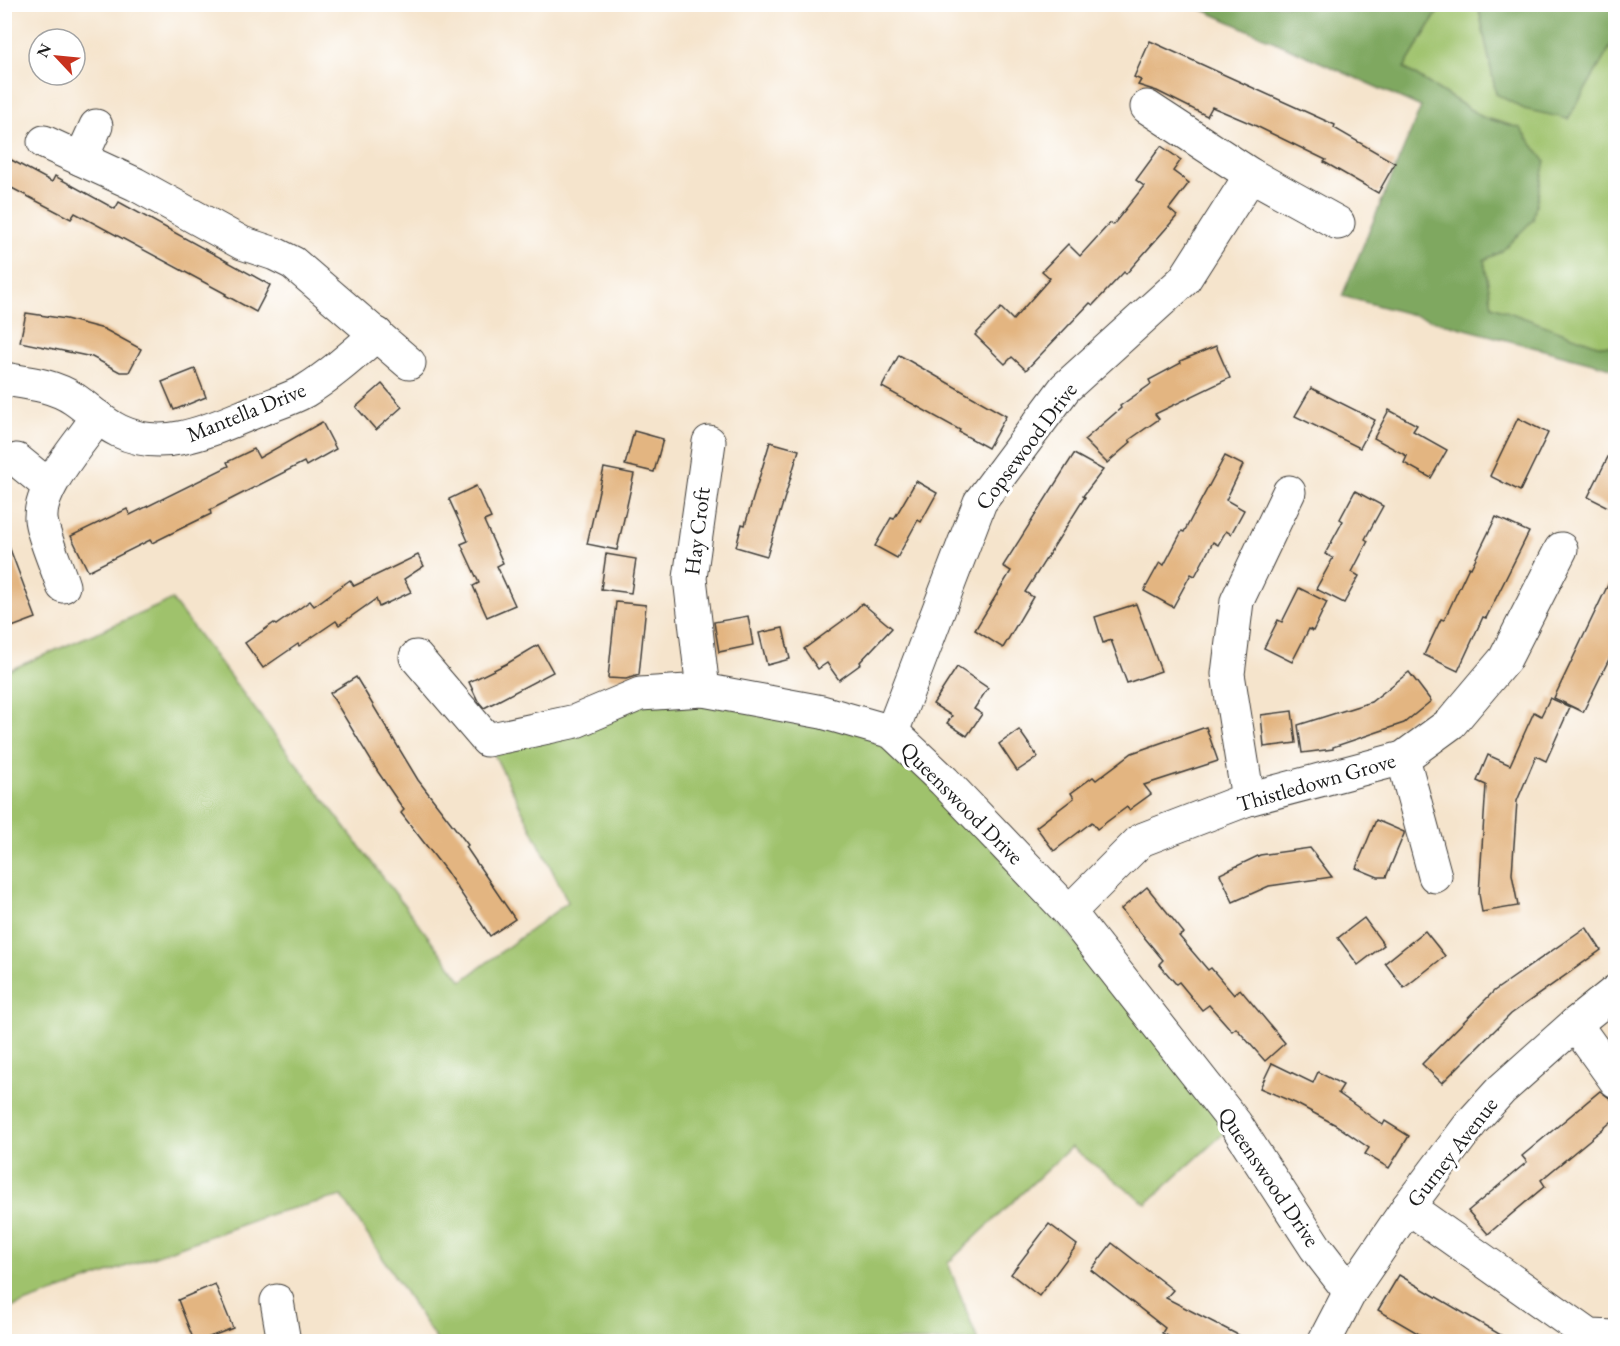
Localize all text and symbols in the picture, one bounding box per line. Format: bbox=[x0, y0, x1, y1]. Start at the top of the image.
north arrow bbox=[27, 27, 87, 87]
text: N bbox=[32, 40, 56, 61]
street label: Mantella Drive bbox=[182, 375, 310, 449]
street label: Copsewood Drive bbox=[969, 376, 1084, 516]
street label: Hay Croft bbox=[677, 485, 717, 577]
street label: Queenswood Drive bbox=[894, 735, 1030, 871]
street label: Thistledown Grove bbox=[1233, 745, 1399, 818]
street label: Gurney Avenue bbox=[1400, 1091, 1504, 1213]
street label: Queenswood Drive bbox=[1211, 1101, 1327, 1253]

